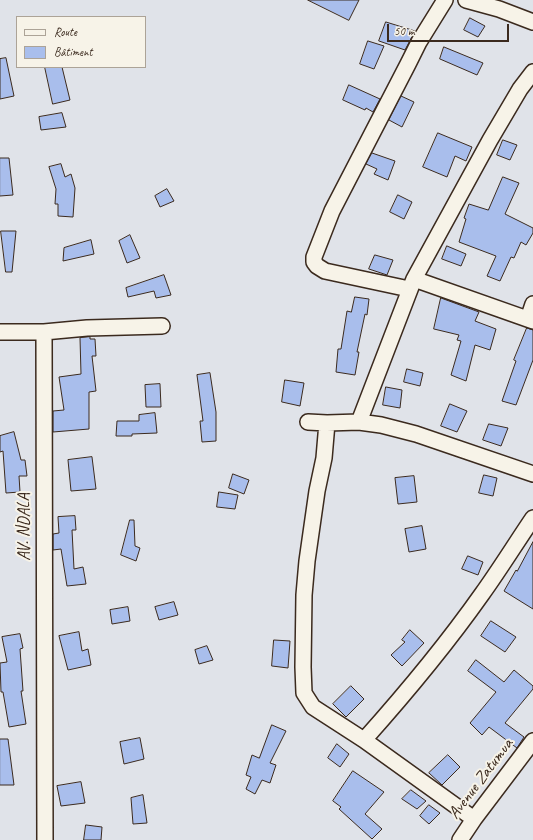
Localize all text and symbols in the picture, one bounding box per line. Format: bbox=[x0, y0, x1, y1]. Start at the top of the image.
legend bbox=[16, 16, 146, 68]
scale bar bbox=[389, 16, 511, 42]
text: 50 m bbox=[394, 23, 414, 39]
text: Route bbox=[54, 24, 77, 40]
text: Bâtiment bbox=[54, 44, 92, 60]
street label: AV. NDALA bbox=[15, 493, 35, 561]
street label: Avenue Zatumua bbox=[444, 735, 518, 823]

